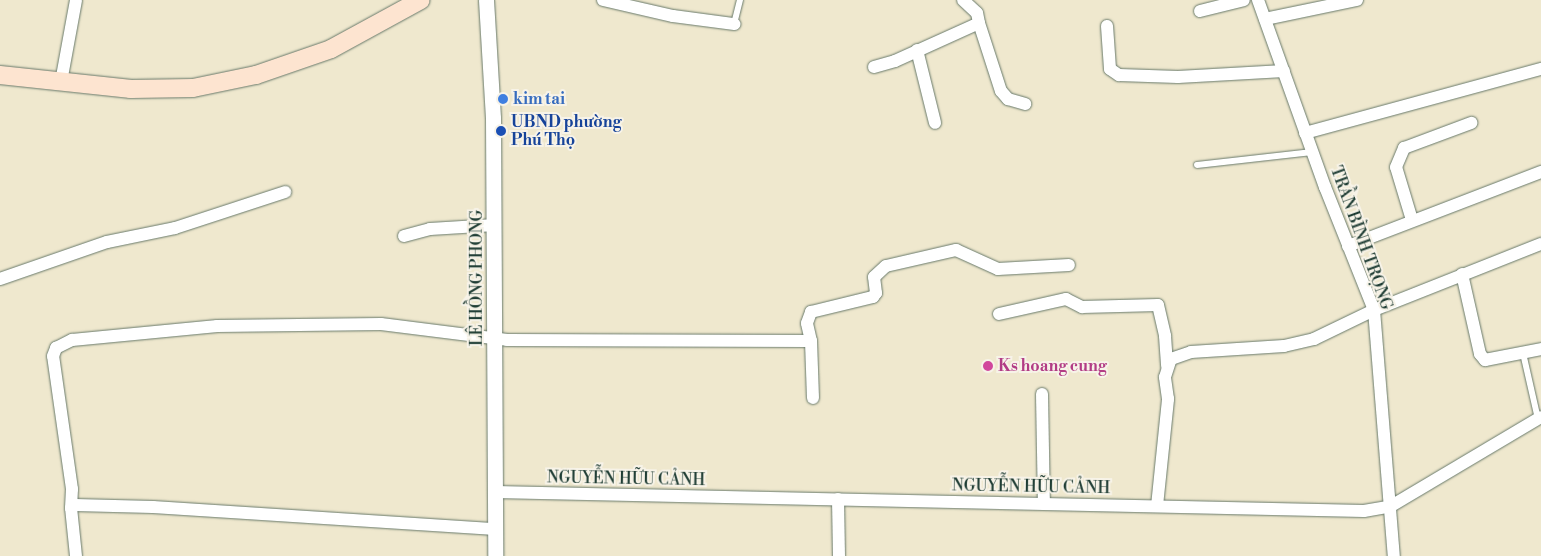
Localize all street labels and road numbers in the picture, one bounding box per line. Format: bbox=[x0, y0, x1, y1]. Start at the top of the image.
street label: TRẦN BÌNH TRỌNG bbox=[1326, 164, 1396, 312]
street label: LÊ HỒNG PHONG bbox=[467, 210, 487, 346]
street label: NGUYỄN HỮU CẢNH bbox=[547, 468, 705, 490]
street label: NGUYỄN HỮU CẢNH bbox=[952, 476, 1110, 498]

